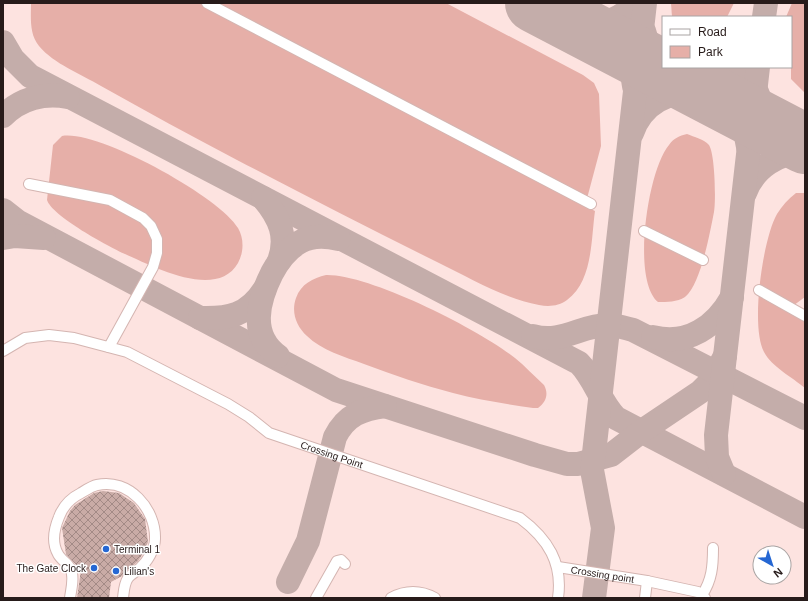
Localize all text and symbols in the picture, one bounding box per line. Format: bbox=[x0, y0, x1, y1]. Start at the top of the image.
legend bbox=[662, 16, 792, 68]
text: Road bbox=[698, 25, 727, 39]
text: Park bbox=[698, 45, 724, 59]
street label: Crossing Point bbox=[299, 439, 364, 470]
marker: Terminal 1 bbox=[101, 544, 111, 554]
place label: Terminal 1 bbox=[114, 544, 161, 555]
north arrow bbox=[752, 545, 792, 585]
place label: The Gate Clock bbox=[17, 563, 87, 574]
marker: The Gate Clock bbox=[89, 563, 99, 573]
street label: Crossing point bbox=[570, 564, 635, 585]
marker: Lilian's bbox=[111, 566, 121, 576]
place label: Lilian's bbox=[124, 566, 154, 577]
text: N bbox=[771, 566, 785, 580]

